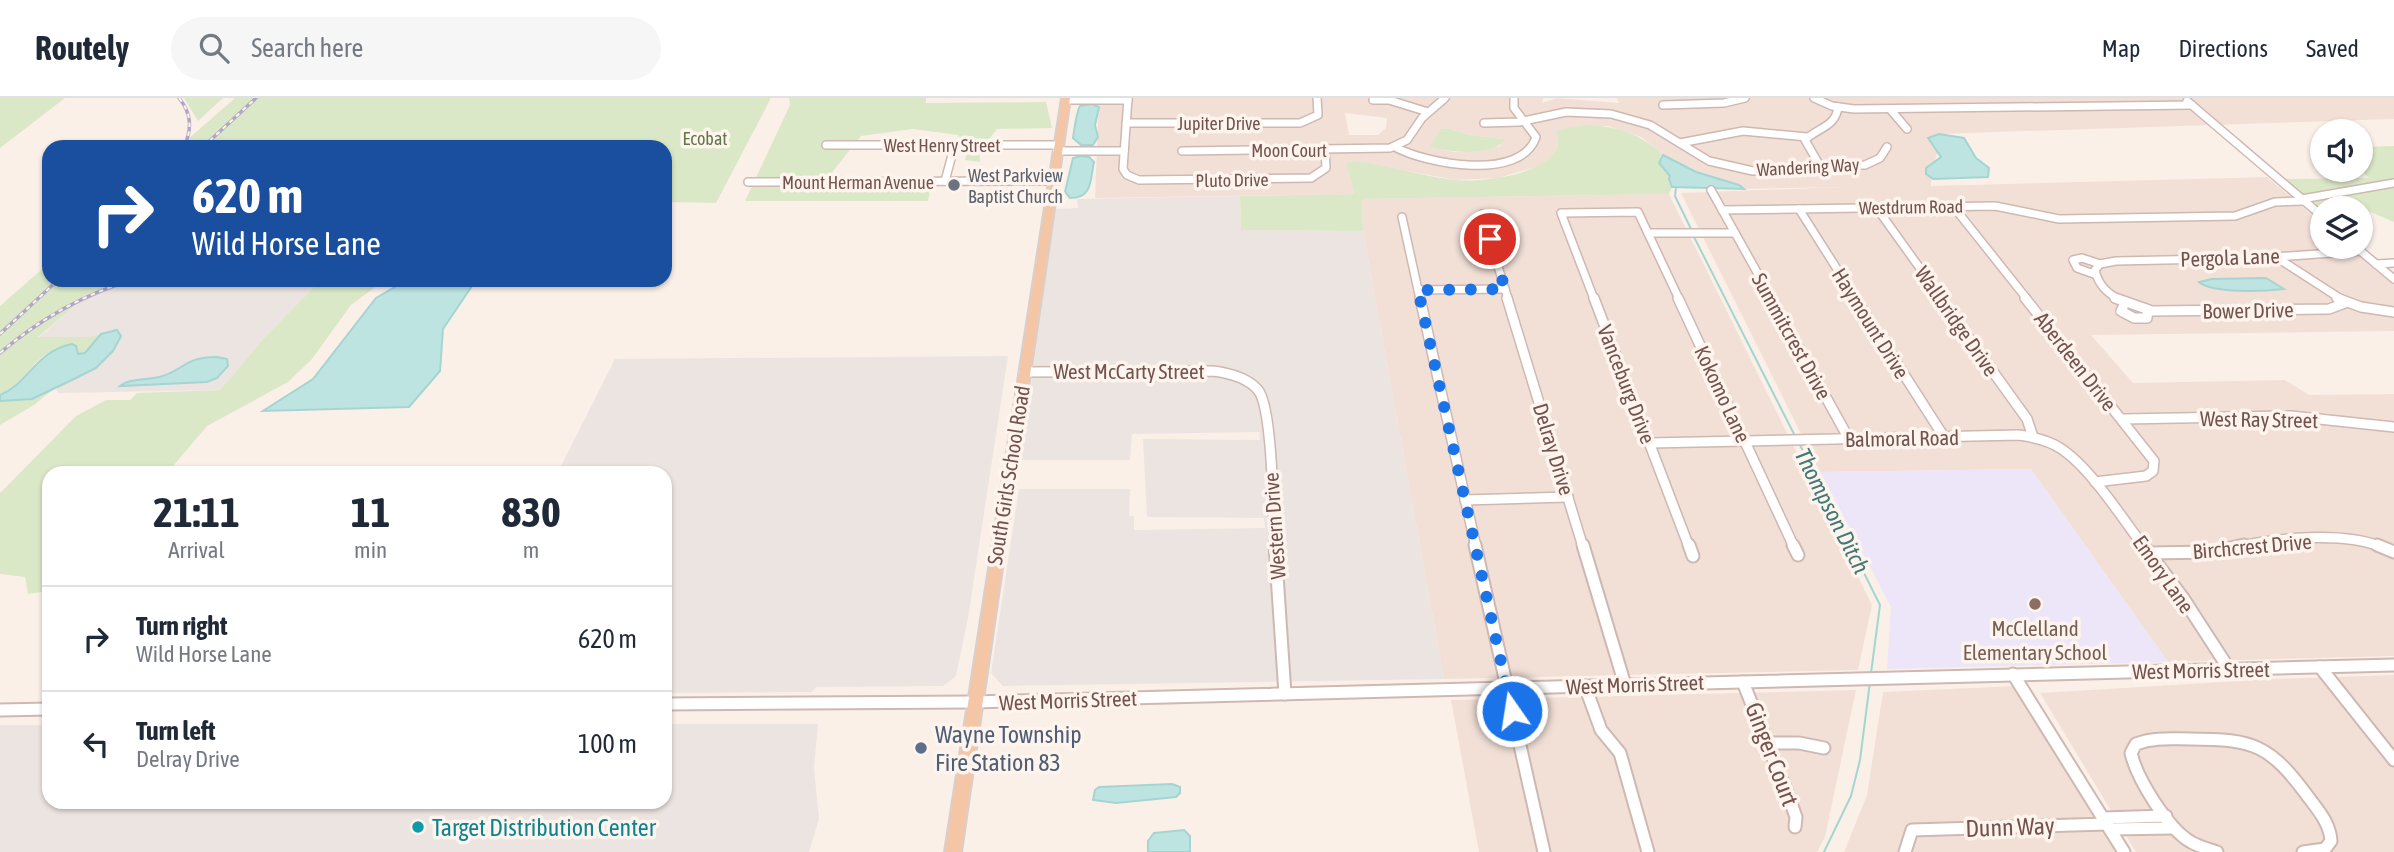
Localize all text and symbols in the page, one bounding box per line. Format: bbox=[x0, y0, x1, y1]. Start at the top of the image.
search box bbox=[171, 17, 661, 80]
text: Routely bbox=[35, 29, 129, 67]
icon: search bbox=[195, 29, 233, 67]
text: Search here bbox=[251, 33, 363, 63]
text: Map bbox=[2102, 35, 2140, 62]
text: Directions bbox=[2178, 35, 2268, 62]
text: Saved bbox=[2306, 35, 2359, 62]
street label: Jupiter Drive bbox=[1177, 113, 1261, 134]
map controls bbox=[2310, 119, 2373, 259]
button: sound bbox=[2310, 119, 2373, 182]
park label: Ecobat bbox=[683, 128, 727, 149]
street label: West Henry Street bbox=[884, 135, 1000, 156]
street label: Moon Court bbox=[1251, 140, 1327, 161]
street label: Wandering Way bbox=[1756, 154, 1860, 180]
place label: West Parkview Baptist Church bbox=[968, 165, 1063, 207]
text: 620 m bbox=[192, 167, 303, 223]
icon: right bbox=[77, 168, 168, 259]
street label: Pluto Drive bbox=[1195, 169, 1269, 191]
street label: Mount Herman Avenue bbox=[782, 172, 934, 193]
marker: West Parkview Baptist Church bbox=[946, 177, 962, 193]
street label: Westdrum Road bbox=[1859, 196, 1963, 218]
button: layers bbox=[2310, 196, 2373, 259]
pin bbox=[1460, 209, 1520, 269]
icon: arrive bbox=[1471, 220, 1509, 258]
text: Wild Horse Lane bbox=[192, 225, 381, 262]
street label: Pergola Lane bbox=[2180, 243, 2280, 271]
street label: Wallbridge Drive bbox=[1910, 262, 2004, 380]
street label: Haymount Drive bbox=[1828, 263, 1914, 383]
street label: Summitcrest Drive bbox=[1747, 269, 1837, 403]
street label: Bower Drive bbox=[2202, 297, 2294, 323]
street label: Aberdeen Drive bbox=[2030, 307, 2122, 415]
street label: Vanceburg Drive bbox=[1593, 321, 1661, 447]
street label: Kokomo Lane bbox=[1690, 342, 1756, 446]
street label: West McCarty Street bbox=[1053, 359, 1205, 383]
street label: South Girls School Road bbox=[982, 384, 1034, 566]
street label: Delray Drive bbox=[1529, 400, 1579, 498]
street label: West Ray Street bbox=[2200, 406, 2318, 432]
street label: Balmoral Road bbox=[1845, 425, 1959, 451]
water label: Thompson Ditch bbox=[1789, 444, 1875, 578]
street label: Western Drive bbox=[1258, 472, 1290, 580]
text: 21:11 bbox=[153, 488, 240, 536]
text: 11 bbox=[351, 488, 390, 536]
text: 830 bbox=[502, 488, 561, 536]
street label: Birchcrest Drive bbox=[2191, 529, 2313, 563]
street label: Emory Lane bbox=[2129, 531, 2199, 617]
text: Arrival bbox=[168, 537, 225, 563]
text: min bbox=[354, 537, 387, 563]
text: m bbox=[523, 537, 539, 563]
marker: McClelland Elementary School bbox=[2027, 596, 2043, 612]
text: Turn right bbox=[136, 611, 227, 641]
place label: McClelland Elementary School bbox=[1963, 616, 2108, 664]
icon: right bbox=[77, 620, 115, 658]
text: 620 m bbox=[578, 624, 637, 654]
text: Wild Horse Lane bbox=[136, 641, 272, 667]
street label: West Morris Street bbox=[2132, 657, 2270, 683]
street label: West Morris Street bbox=[1566, 670, 1704, 698]
position arrow bbox=[1475, 674, 1549, 748]
street label: West Morris Street bbox=[999, 686, 1137, 714]
street label: Ginger Court bbox=[1740, 699, 1804, 810]
text: Turn left bbox=[136, 716, 216, 746]
place label: Wayne Township Fire Station 83 bbox=[935, 721, 1082, 776]
icon: left bbox=[77, 725, 115, 763]
text: 100 m bbox=[578, 729, 637, 759]
marker: Wayne Township Fire Station 83 bbox=[913, 740, 929, 756]
text: Delray Drive bbox=[136, 746, 240, 772]
street label: Dunn Way bbox=[1965, 812, 2055, 842]
place label: Target Distribution Center bbox=[432, 814, 657, 841]
marker: Target Distribution Center bbox=[410, 819, 426, 835]

